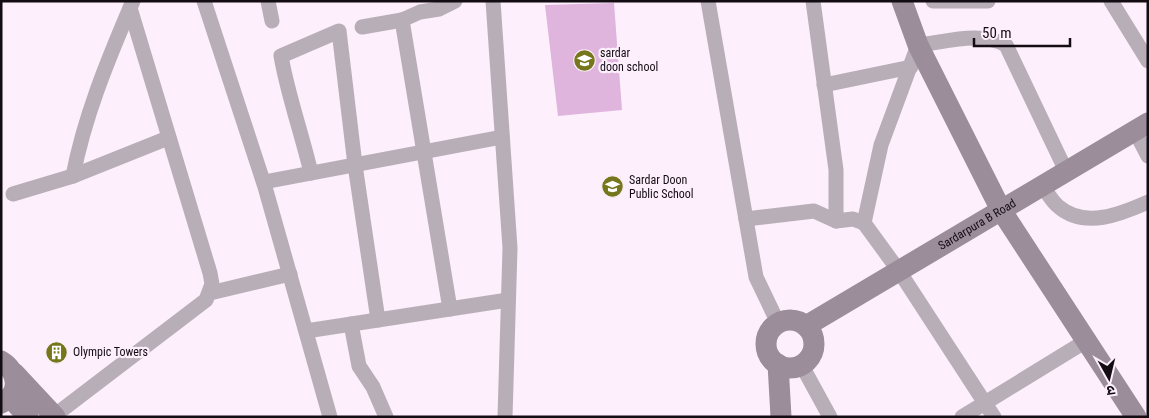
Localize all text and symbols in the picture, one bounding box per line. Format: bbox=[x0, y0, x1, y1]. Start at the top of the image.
scale bar bbox=[974, 15, 1070, 47]
text: 50 m bbox=[982, 24, 1012, 42]
place label: sardar doon school bbox=[600, 46, 658, 74]
school or university icon: sardar doon school bbox=[572, 48, 596, 72]
place label: Sardar Doon Public School bbox=[629, 173, 694, 201]
school or university icon: Sardar Doon Public School bbox=[601, 175, 625, 199]
street label: Sardarpura B Road bbox=[936, 196, 1019, 253]
building icon: Olympic Towers bbox=[45, 340, 69, 364]
place label: Olympic Towers bbox=[73, 345, 148, 359]
north arrow bbox=[1084, 353, 1134, 403]
text: उ bbox=[1105, 382, 1116, 399]

